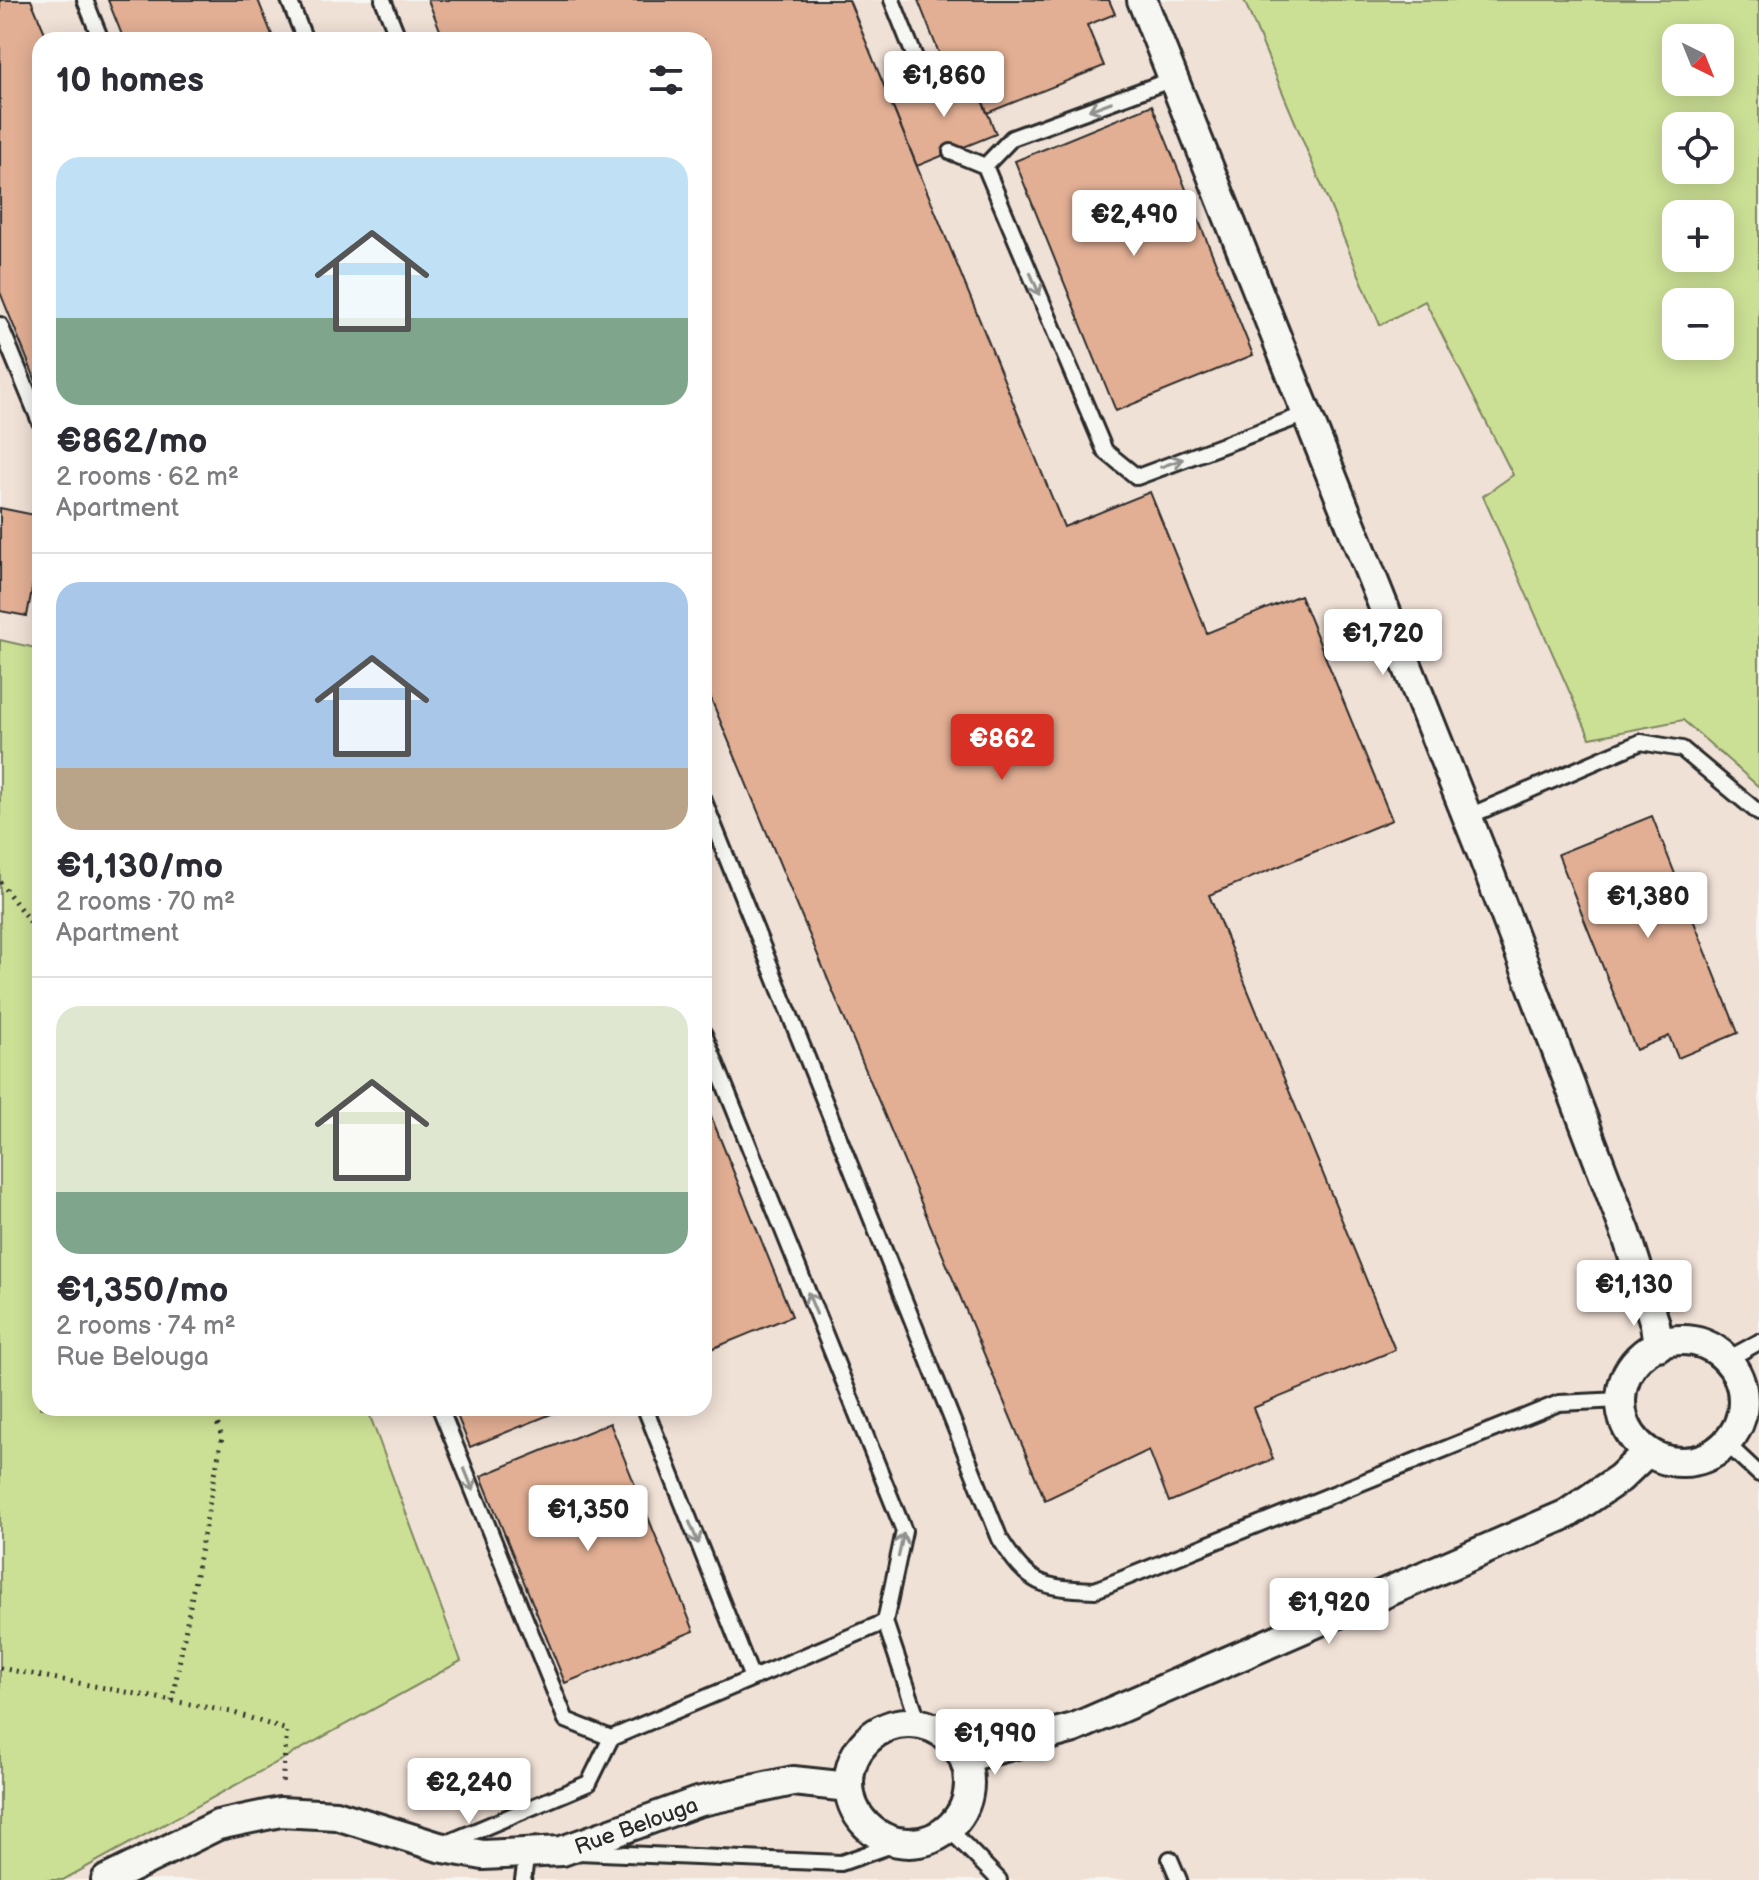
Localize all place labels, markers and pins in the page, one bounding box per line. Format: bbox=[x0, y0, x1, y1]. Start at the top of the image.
pin: €1,860 bbox=[879, 51, 1009, 119]
pin: €2,490 bbox=[1069, 190, 1199, 258]
pin: €1,720 bbox=[1318, 609, 1448, 677]
pin: €862 bbox=[955, 714, 1049, 782]
pin: €1,380 bbox=[1583, 872, 1713, 940]
pin: €1,130 bbox=[1569, 1260, 1699, 1328]
pin: €1,350 bbox=[523, 1485, 653, 1553]
pin: €1,920 bbox=[1264, 1578, 1394, 1646]
pin: €1,990 bbox=[930, 1709, 1060, 1777]
pin: €2,240 bbox=[404, 1758, 534, 1826]

